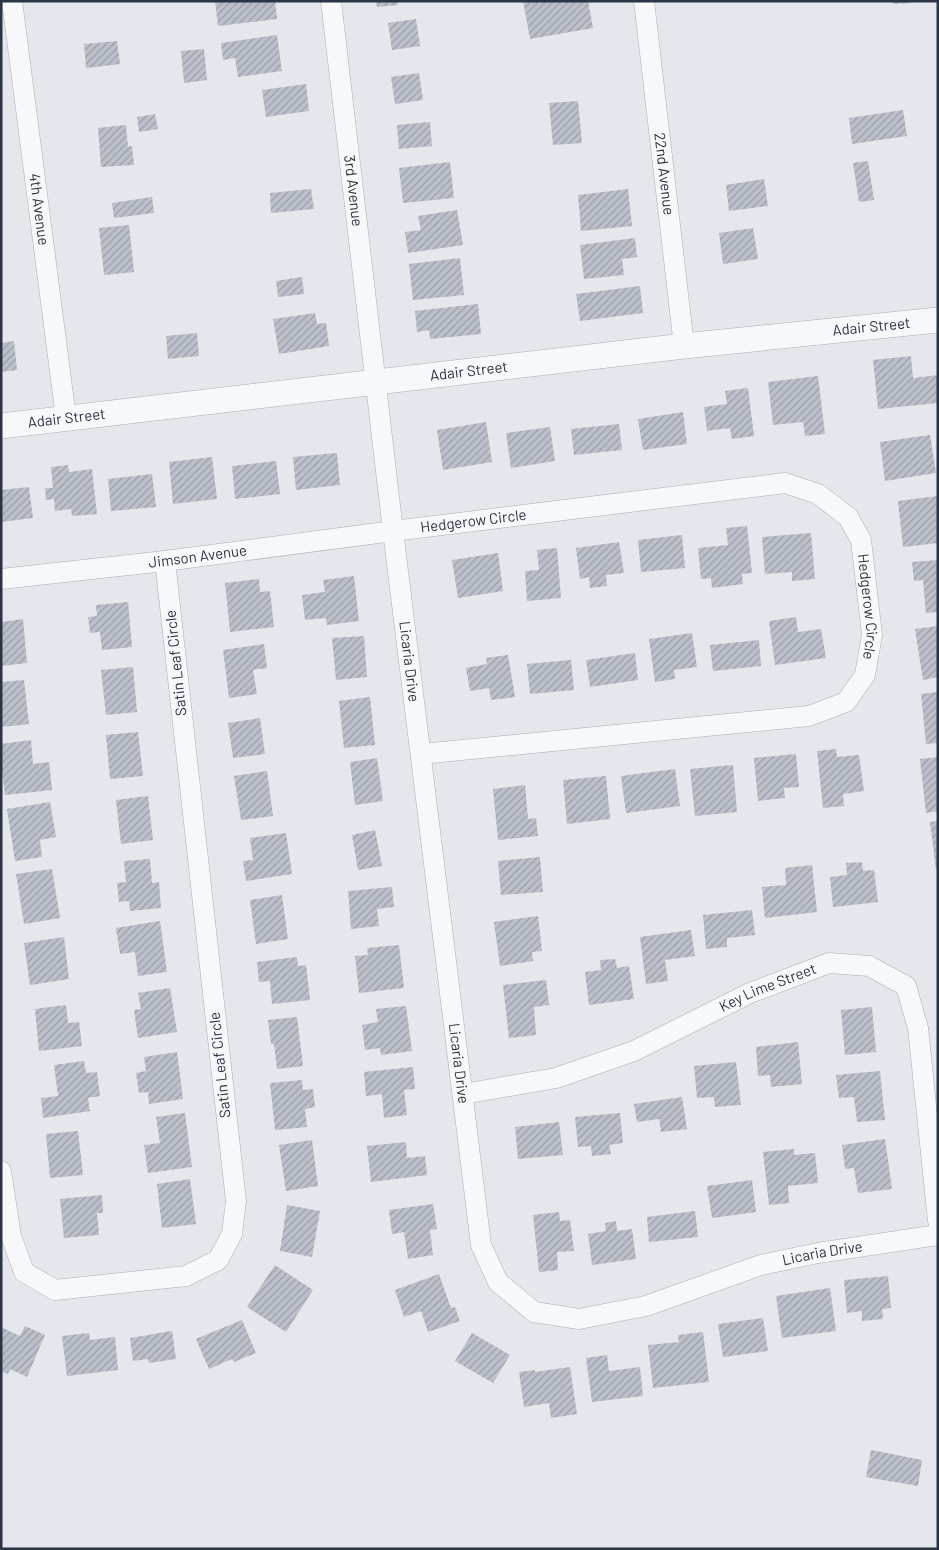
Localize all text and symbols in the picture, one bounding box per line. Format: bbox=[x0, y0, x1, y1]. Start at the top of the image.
street label: 22nd Avenue bbox=[651, 131, 679, 216]
street label: 3rd Avenue bbox=[341, 154, 367, 227]
street label: 4th Avenue bbox=[26, 172, 54, 246]
street label: Adair Street bbox=[831, 313, 911, 339]
street label: Adair Street bbox=[429, 357, 509, 384]
street label: Adair Street bbox=[27, 404, 106, 431]
street label: Hedgerow Circle bbox=[419, 505, 527, 536]
street label: Jimson Avenue bbox=[147, 540, 248, 571]
street label: Hedgerow Circle bbox=[855, 552, 882, 661]
street label: Satin Leaf Circle bbox=[160, 609, 190, 717]
street label: Licaria Drive bbox=[396, 620, 424, 703]
street label: Key Lime Street bbox=[716, 959, 818, 1015]
street label: Satin Leaf Circle bbox=[204, 1011, 234, 1119]
street label: Licaria Drive bbox=[446, 1022, 474, 1105]
street label: Licaria Drive bbox=[780, 1236, 864, 1268]

